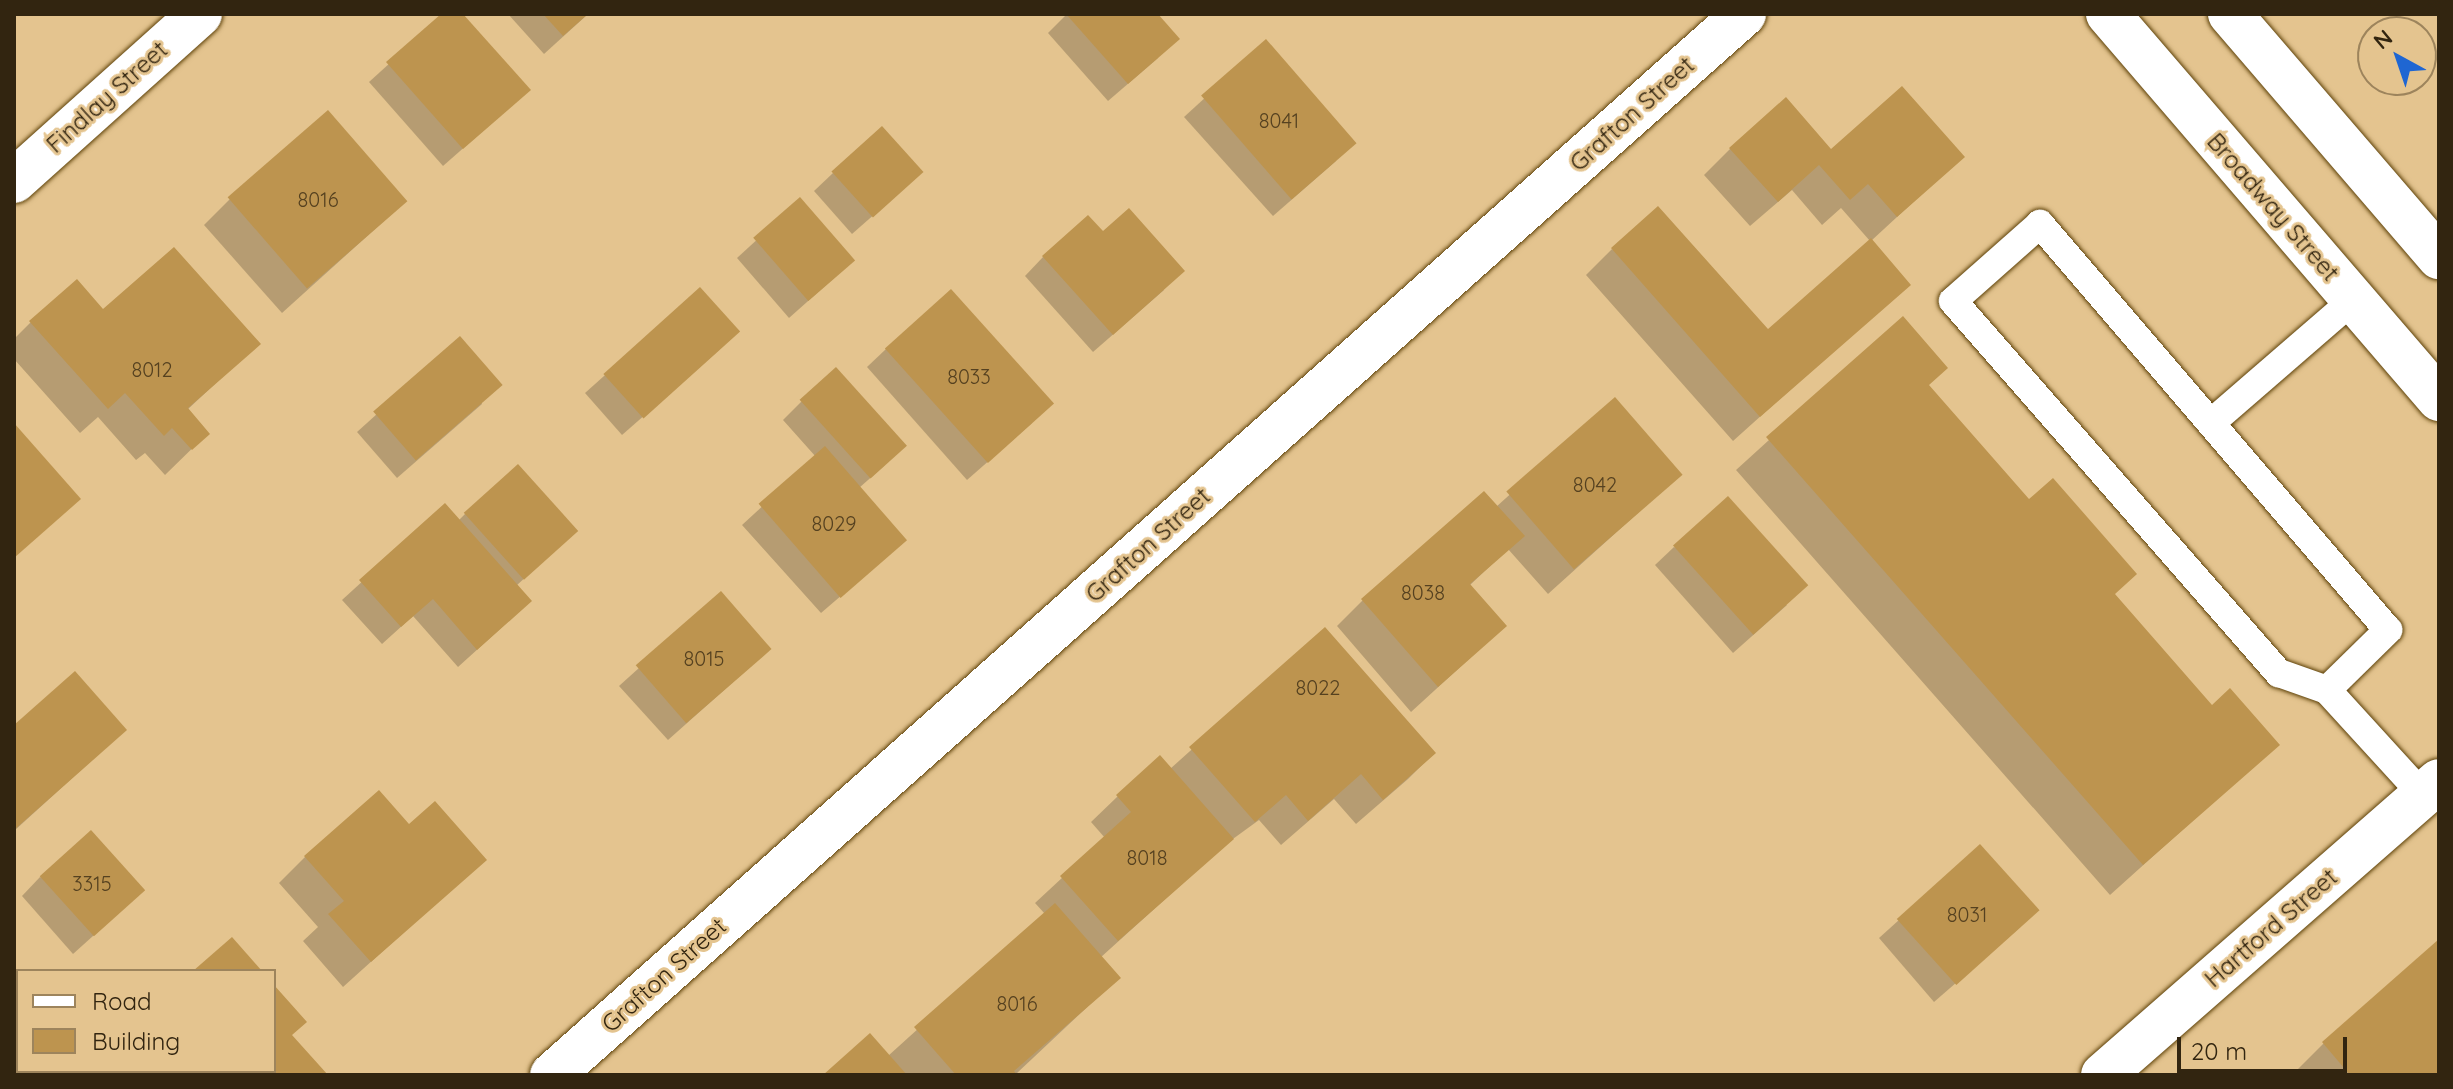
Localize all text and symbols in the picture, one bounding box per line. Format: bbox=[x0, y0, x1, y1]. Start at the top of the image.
north arrow bbox=[2357, 16, 2437, 96]
text: N bbox=[2368, 23, 2398, 55]
street label: Findlay Street bbox=[41, 35, 173, 159]
street label: Grafton Street bbox=[1564, 51, 1700, 177]
house number: 8041 bbox=[1259, 108, 1299, 132]
street label: Broadway Street bbox=[2201, 127, 2345, 287]
house number: 8016 bbox=[298, 187, 338, 211]
house number: 8012 bbox=[131, 357, 173, 381]
house number: 8033 bbox=[947, 364, 991, 388]
house number: 8042 bbox=[1573, 472, 1617, 496]
street label: Grafton Street bbox=[1080, 482, 1216, 608]
house number: 8029 bbox=[812, 511, 856, 535]
house number: 8038 bbox=[1401, 580, 1445, 604]
house number: 8015 bbox=[684, 646, 724, 670]
house number: 8022 bbox=[1296, 675, 1340, 699]
house number: 8018 bbox=[1127, 845, 1167, 869]
street label: Hartford Street bbox=[2199, 863, 2343, 993]
house number: 3315 bbox=[72, 871, 112, 895]
house number: 8031 bbox=[1947, 902, 1987, 926]
street label: Grafton Street bbox=[596, 912, 732, 1038]
legend bbox=[16, 969, 276, 1073]
text: Road bbox=[92, 986, 152, 1016]
house number: 8016 bbox=[997, 991, 1037, 1015]
scale bar bbox=[2181, 1021, 2351, 1071]
text: Building bbox=[92, 1026, 180, 1056]
text: 20 m bbox=[2191, 1036, 2247, 1066]

